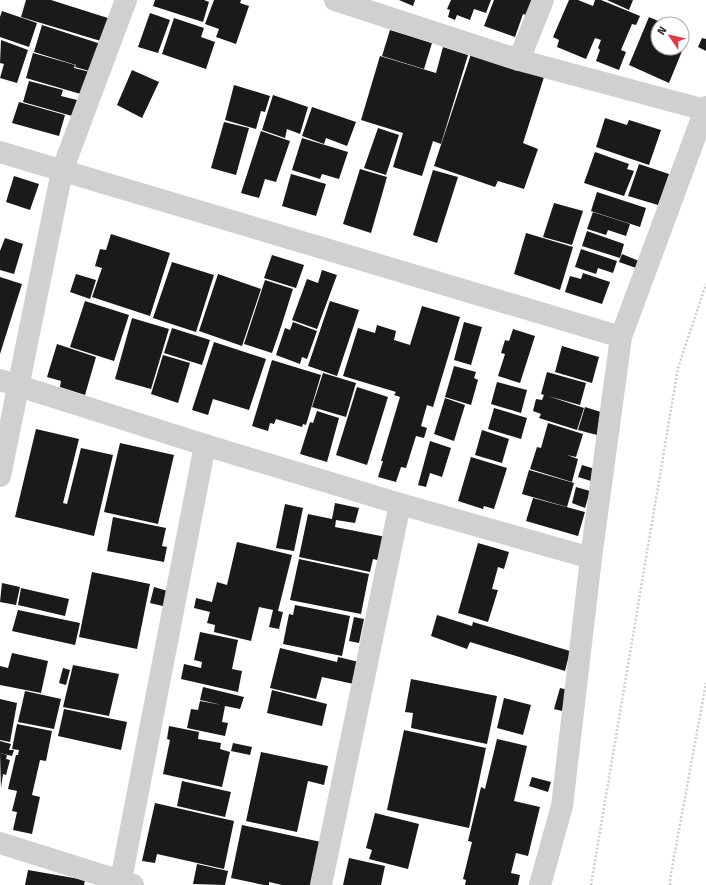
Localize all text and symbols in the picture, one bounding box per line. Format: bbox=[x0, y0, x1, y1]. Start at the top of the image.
north arrow bbox=[650, 16, 690, 56]
text: N bbox=[655, 24, 670, 37]

